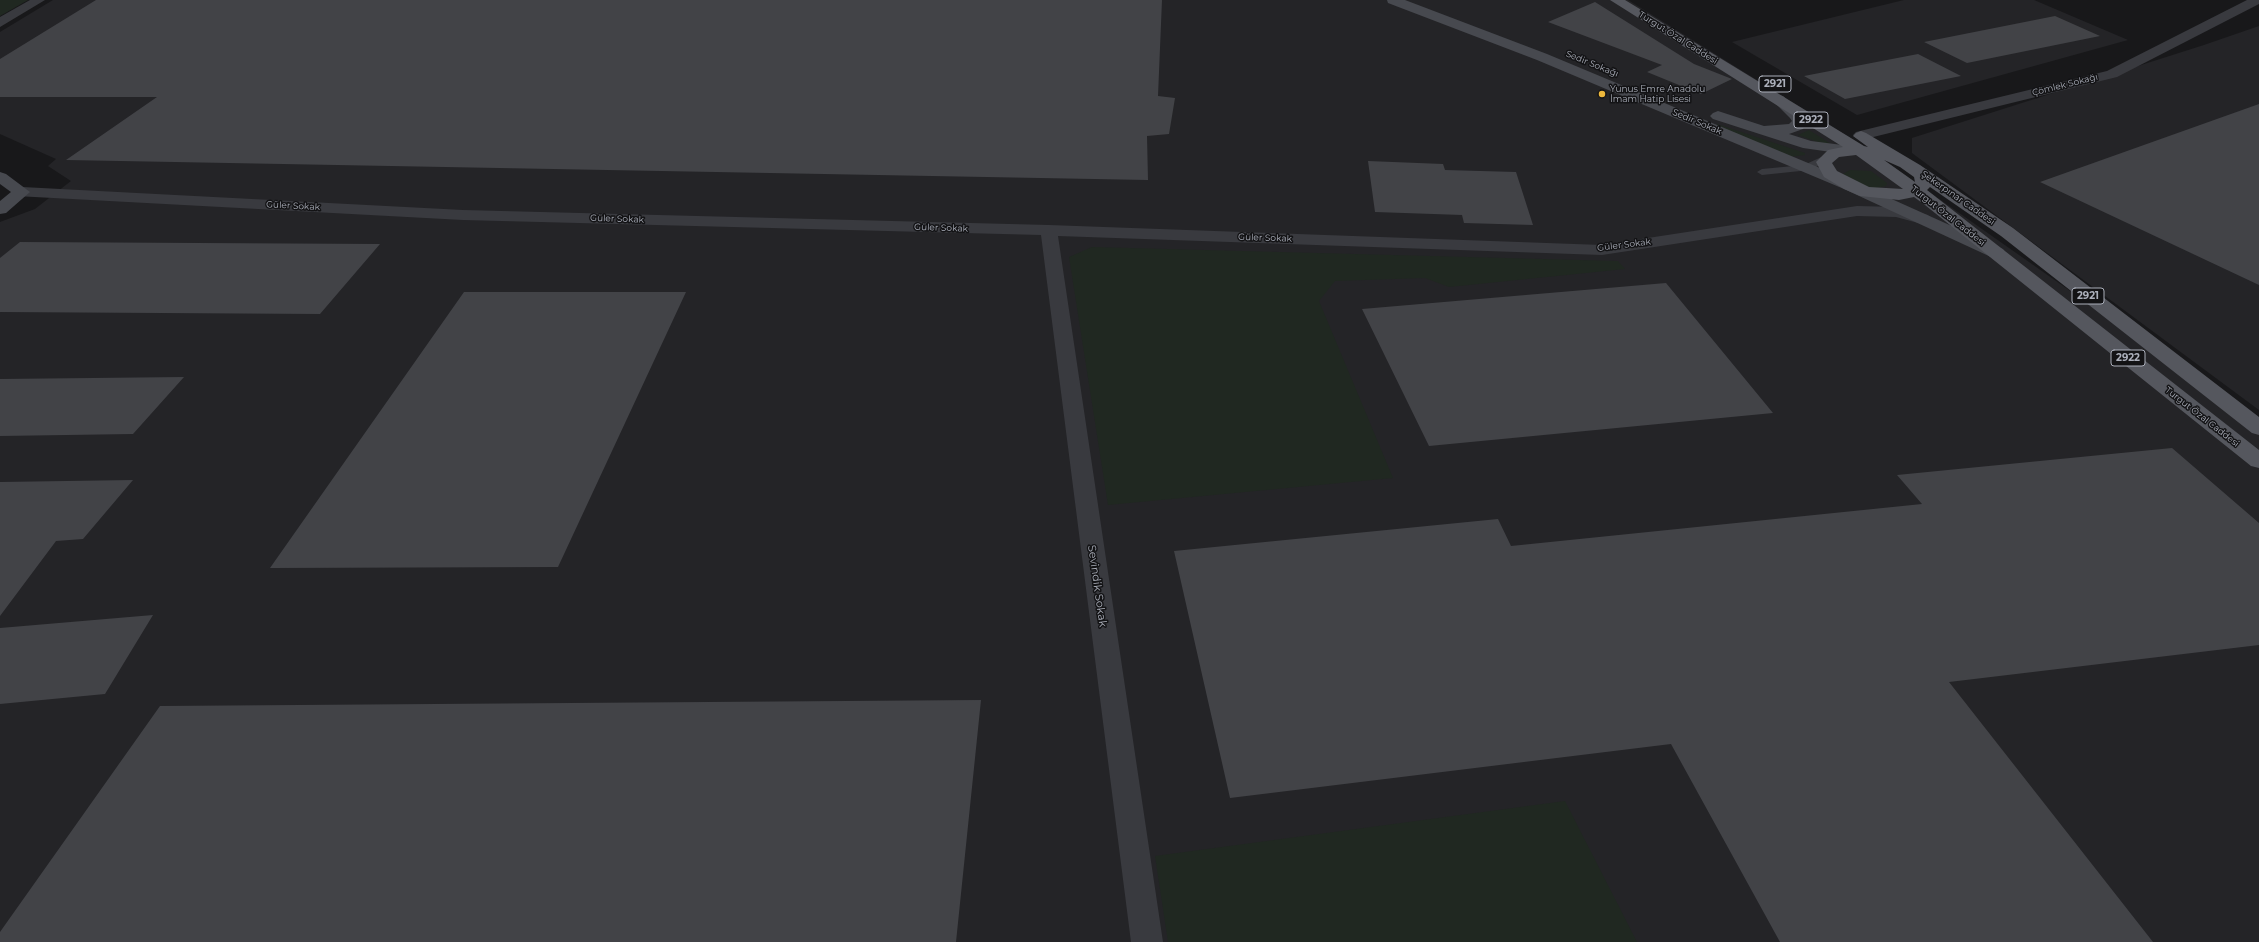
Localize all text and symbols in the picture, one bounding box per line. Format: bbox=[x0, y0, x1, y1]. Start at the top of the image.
street label: Turgut Özal Caddesi bbox=[1637, 9, 1719, 67]
street label: Sedir Sokağı bbox=[1564, 49, 1620, 79]
street label: Çömlek Sokağı bbox=[2031, 72, 2099, 98]
road number: 2921 bbox=[1759, 76, 1791, 92]
place label: Yunus Emre Anadolu İmam Hatip Lisesi bbox=[1610, 84, 1705, 105]
marker: Yunus Emre Anadolu İmam Hatip Lisesi bbox=[1597, 89, 1607, 99]
street label: Sedir Sokak bbox=[1671, 107, 1723, 137]
road number: 2922 bbox=[1794, 112, 1828, 128]
street label: Şekerpınar Caddesi bbox=[1919, 169, 1997, 227]
street label: Turgut Özal Caddesi bbox=[1909, 184, 1987, 248]
street label: Güler Sokak bbox=[266, 199, 320, 213]
street label: Güler Sokak bbox=[590, 213, 644, 225]
street label: Güler Sokak bbox=[914, 222, 968, 234]
street label: Güler Sokak bbox=[1238, 232, 1292, 244]
street label: Güler Sokak bbox=[1597, 236, 1651, 254]
road number: 2921 bbox=[2072, 288, 2104, 304]
road number: 2922 bbox=[2111, 350, 2145, 366]
street label: Turgut Özal Caddesi bbox=[2163, 385, 2241, 449]
street label: Sevindik Sokak bbox=[1085, 544, 1109, 628]

